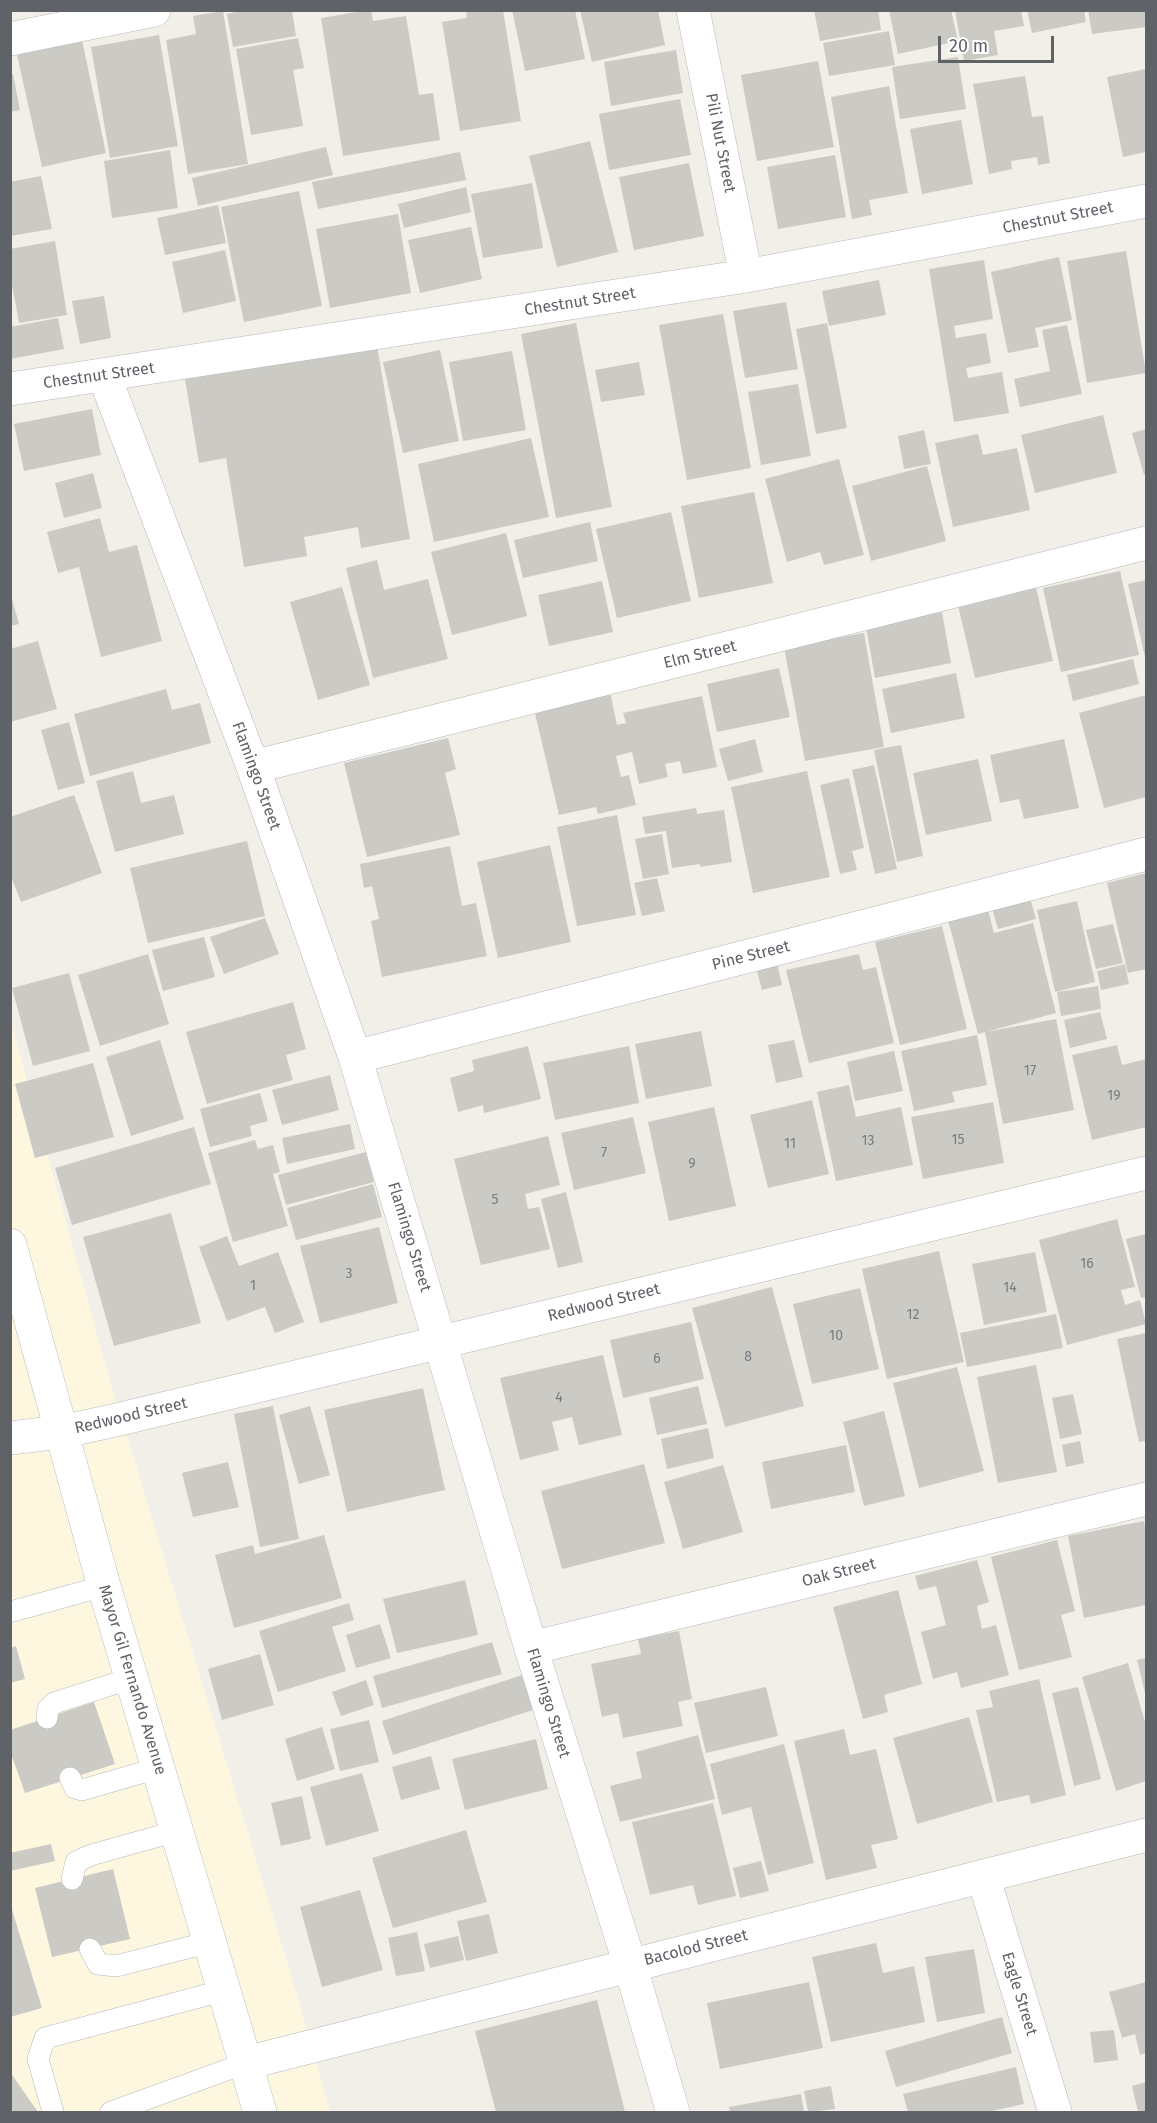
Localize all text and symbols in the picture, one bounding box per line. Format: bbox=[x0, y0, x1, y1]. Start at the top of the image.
scale bar bbox=[941, 24, 1056, 62]
text: 20 m bbox=[949, 35, 988, 57]
street label: Pili Nut Street bbox=[701, 92, 739, 194]
street label: Chestnut Street bbox=[1001, 198, 1115, 238]
street label: Chestnut Street bbox=[523, 284, 637, 320]
street label: Chestnut Street bbox=[42, 359, 156, 393]
street label: Elm Street bbox=[662, 637, 738, 673]
street label: Flamingo Street bbox=[228, 719, 284, 833]
street label: Pine Street bbox=[710, 937, 792, 975]
house number: 17 bbox=[1024, 1063, 1036, 1079]
house number: 19 bbox=[1107, 1088, 1121, 1104]
house number: 15 bbox=[951, 1132, 965, 1148]
house number: 13 bbox=[861, 1133, 875, 1149]
house number: 11 bbox=[784, 1136, 796, 1152]
house number: 7 bbox=[601, 1145, 607, 1161]
house number: 9 bbox=[688, 1156, 696, 1172]
street label: Flamingo Street bbox=[383, 1180, 435, 1294]
house number: 5 bbox=[491, 1192, 499, 1208]
house number: 16 bbox=[1080, 1256, 1094, 1272]
house number: 3 bbox=[346, 1266, 352, 1282]
house number: 1 bbox=[250, 1278, 256, 1294]
street label: Redwood Street bbox=[546, 1280, 662, 1326]
house number: 14 bbox=[1003, 1280, 1017, 1296]
house number: 12 bbox=[907, 1307, 919, 1323]
house number: 10 bbox=[829, 1328, 843, 1344]
house number: 8 bbox=[744, 1349, 752, 1365]
house number: 6 bbox=[653, 1351, 661, 1367]
house number: 4 bbox=[555, 1390, 563, 1406]
street label: Redwood Street bbox=[73, 1394, 189, 1438]
street label: Oak Street bbox=[800, 1555, 878, 1591]
street label: Mayor Gil Fernando Avenue bbox=[94, 1583, 170, 1777]
street label: Flamingo Street bbox=[522, 1646, 574, 1760]
street label: Bacolod Street bbox=[642, 1926, 750, 1970]
street label: Eagle Street bbox=[997, 1950, 1041, 2038]

